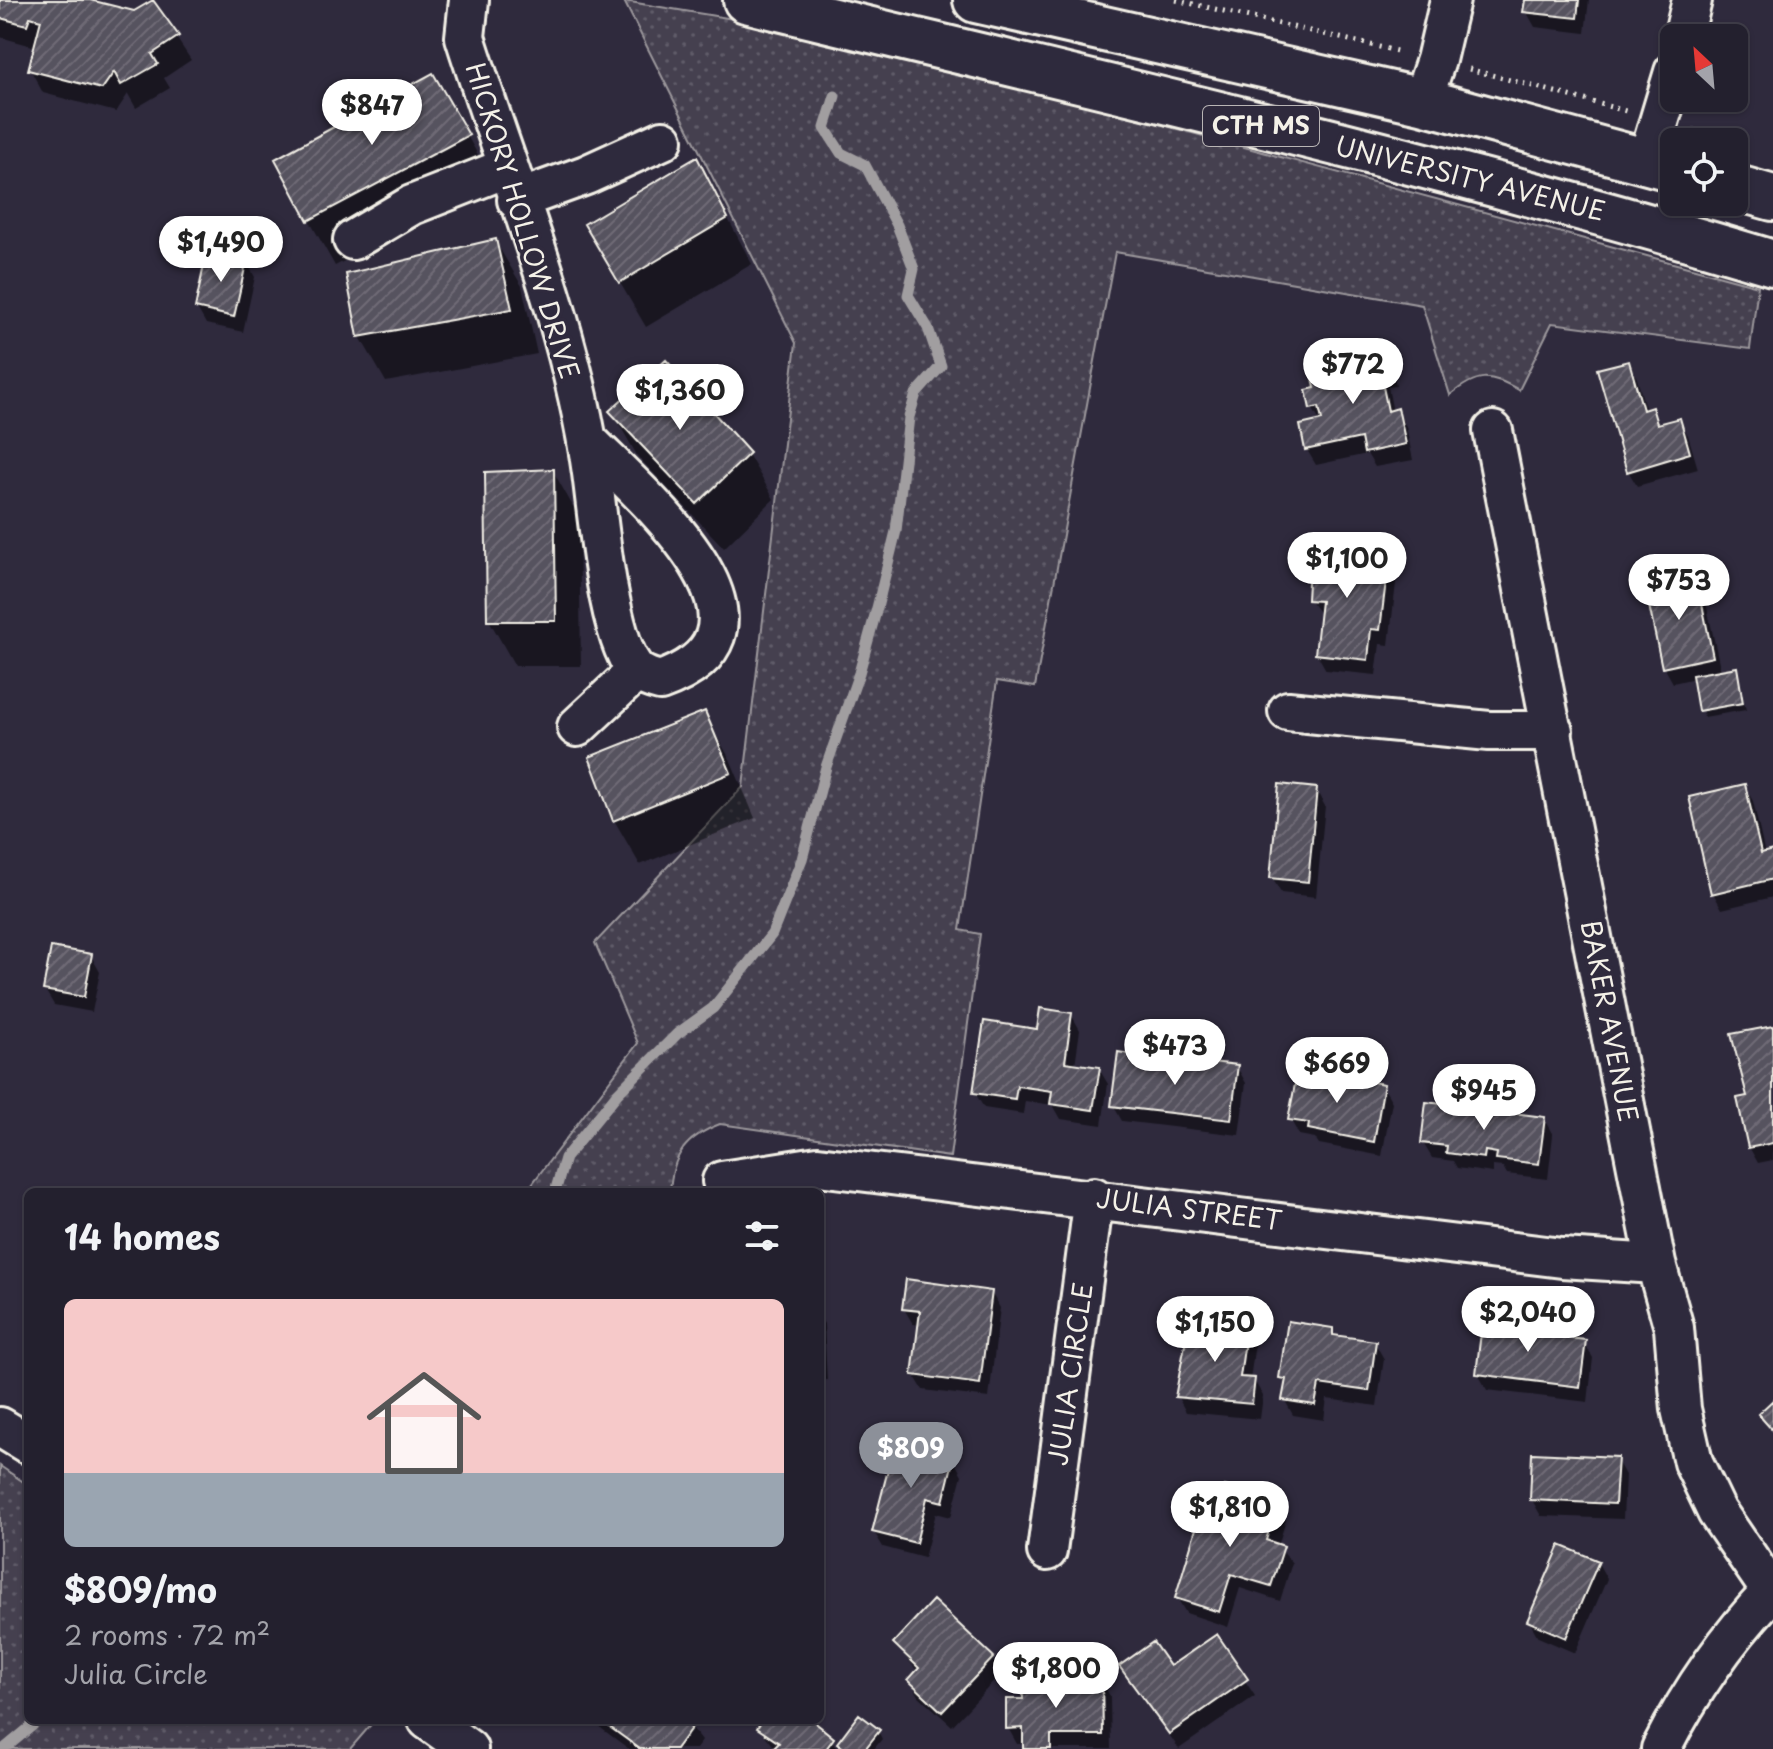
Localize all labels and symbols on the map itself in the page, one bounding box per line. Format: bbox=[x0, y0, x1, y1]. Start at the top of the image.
north arrow bbox=[1660, 24, 1748, 112]
street label: HICKORY HOLLOW DRIVE bbox=[457, 58, 590, 384]
pin: $847 bbox=[325, 79, 419, 147]
road number: CTH MS bbox=[1203, 106, 1319, 146]
street label: UNIVERSITY AVENUE bbox=[1331, 125, 1609, 230]
pin: $1,490 bbox=[156, 216, 286, 284]
pin: $772 bbox=[1306, 338, 1400, 406]
pin: $1,360 bbox=[615, 364, 745, 432]
pin: $1,100 bbox=[1282, 532, 1412, 600]
pin: $753 bbox=[1632, 554, 1726, 622]
street label: BAKER AVENUE bbox=[1572, 916, 1649, 1125]
pin: $473 bbox=[1128, 1019, 1222, 1087]
pin: $669 bbox=[1290, 1037, 1384, 1105]
pin: $945 bbox=[1437, 1064, 1531, 1132]
street label: JULIA STREET bbox=[1094, 1178, 1284, 1239]
street label: JULIA CIRCLE bbox=[1037, 1280, 1102, 1468]
pin: $2,040 bbox=[1463, 1286, 1593, 1354]
pin: $1,150 bbox=[1150, 1296, 1280, 1364]
pin: $809 bbox=[864, 1422, 958, 1490]
pin: $1,810 bbox=[1165, 1481, 1295, 1549]
pin: $1,800 bbox=[991, 1642, 1121, 1710]

